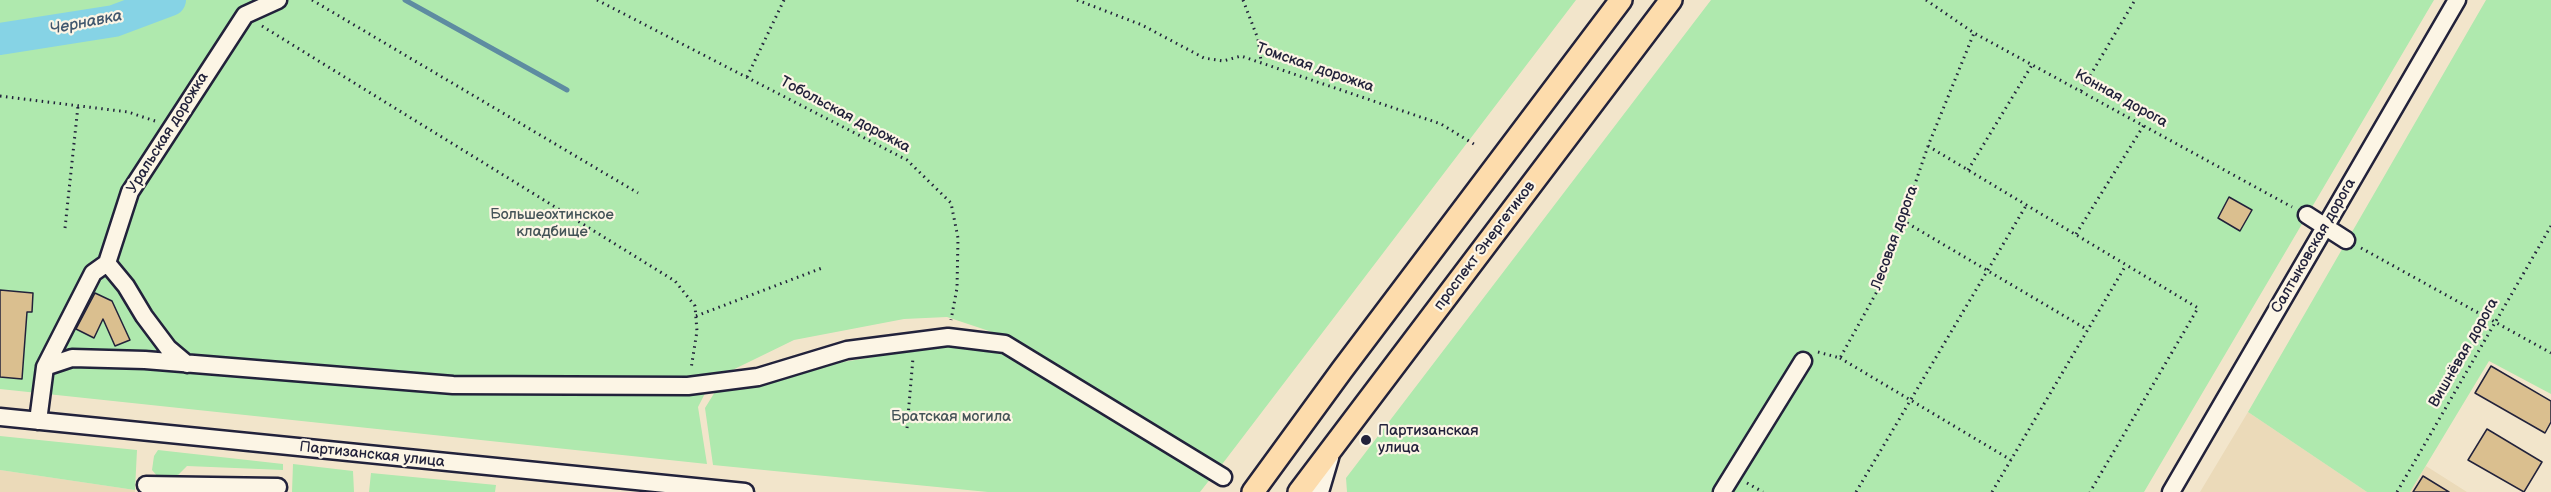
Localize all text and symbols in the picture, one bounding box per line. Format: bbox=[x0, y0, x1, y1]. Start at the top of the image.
water label: Чернавка bbox=[48, 7, 124, 39]
street label: Томская дорожка bbox=[1254, 40, 1376, 96]
street label: Конная дорога bbox=[2071, 66, 2171, 132]
street label: Уральская дорожка bbox=[123, 69, 213, 197]
street label: Тобольская дорожка bbox=[777, 73, 913, 157]
street label: Салтыковская дорога bbox=[2268, 175, 2360, 317]
street label: проспект Энергетиков bbox=[1431, 178, 1539, 314]
street label: Лесовая дорога bbox=[1868, 183, 1922, 293]
park label: Большеохтинское кладбище bbox=[490, 206, 614, 241]
street label: Вишнёвая дорога bbox=[2425, 295, 2503, 411]
park label: Братская могила bbox=[891, 408, 1011, 426]
place label: Партизанская улица bbox=[1378, 422, 1478, 457]
marker: Партизанская улица bbox=[1359, 433, 1373, 447]
street label: Партизанская улица bbox=[298, 438, 446, 472]

